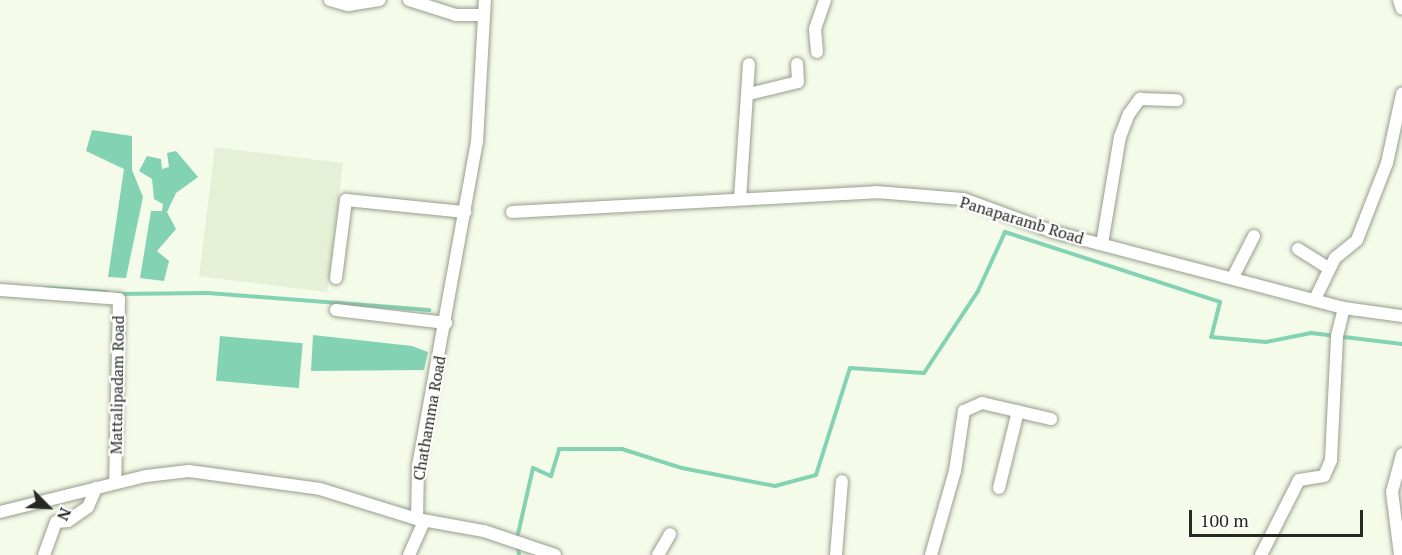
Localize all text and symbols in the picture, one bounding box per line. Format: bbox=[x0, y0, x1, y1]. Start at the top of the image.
street label: Panaparamb Road bbox=[958, 192, 1086, 248]
street label: Mattalipadam Road bbox=[106, 315, 128, 455]
street label: Chathamma Road bbox=[409, 354, 449, 482]
north arrow bbox=[18, 477, 78, 537]
scale bar bbox=[1192, 498, 1366, 536]
text: N bbox=[52, 504, 77, 524]
text: 100 m bbox=[1200, 508, 1249, 532]

